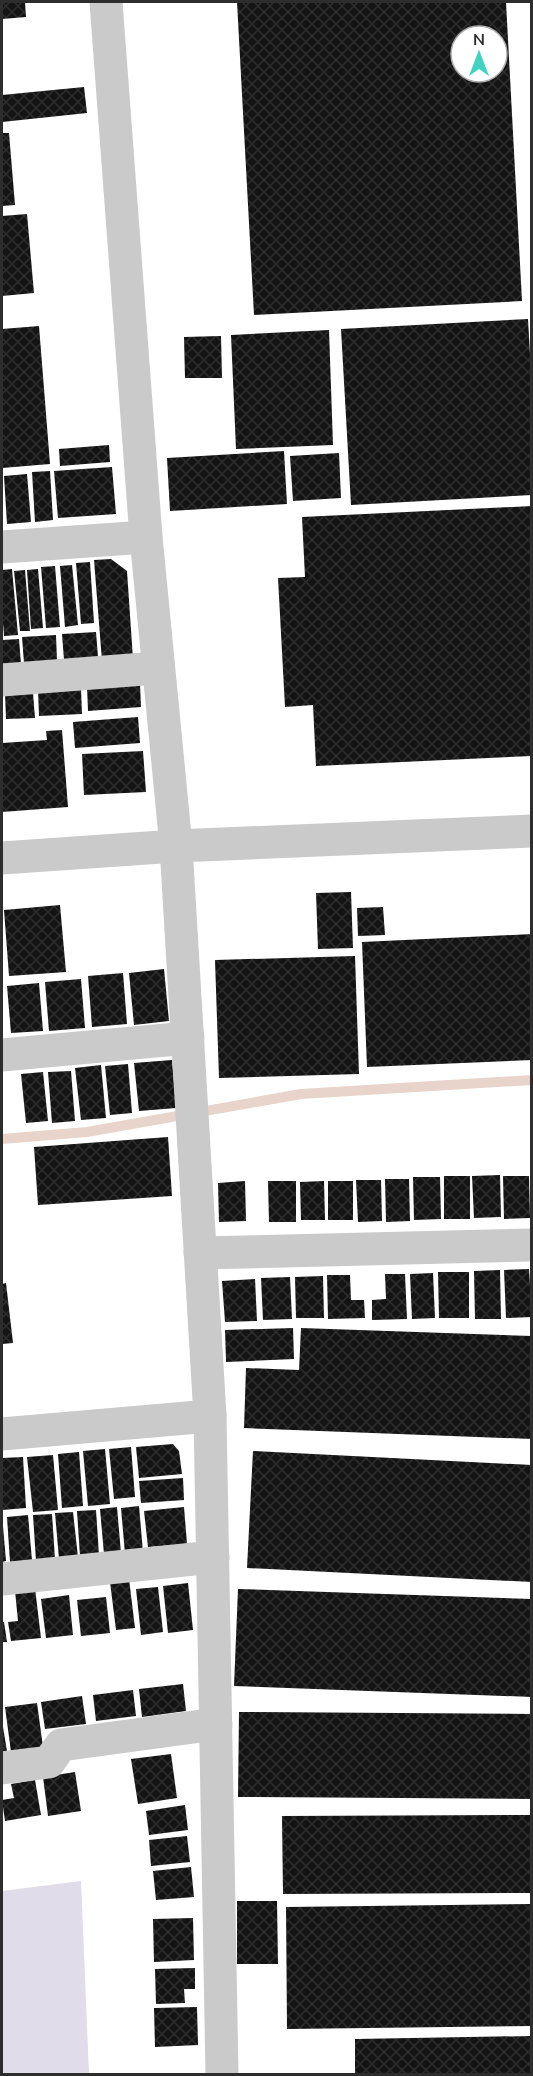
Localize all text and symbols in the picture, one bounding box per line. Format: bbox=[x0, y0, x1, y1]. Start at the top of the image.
north arrow bbox=[449, 24, 509, 84]
text: N bbox=[473, 29, 485, 51]

